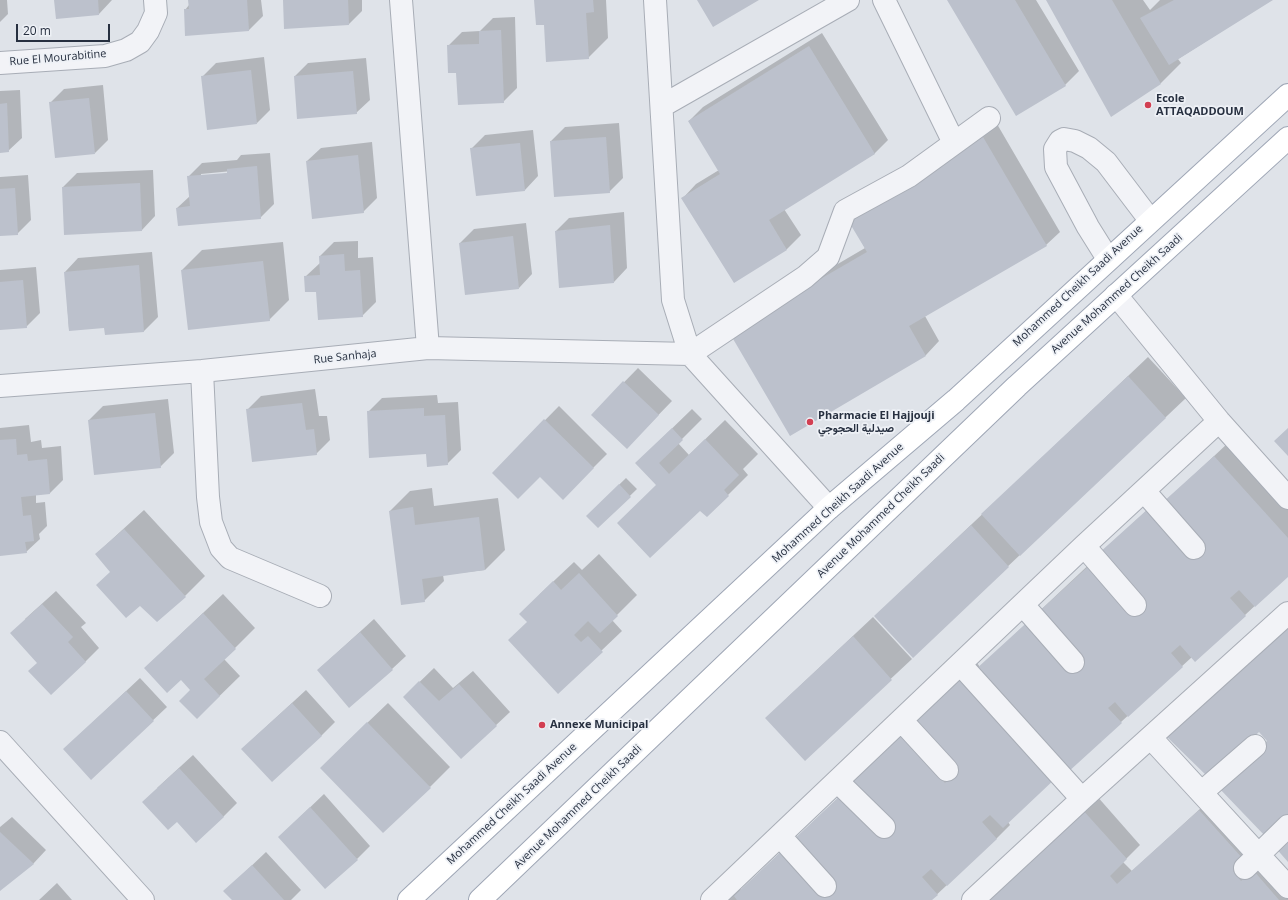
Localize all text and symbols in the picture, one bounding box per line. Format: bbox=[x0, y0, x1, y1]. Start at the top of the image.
scale bar bbox=[18, 16, 112, 42]
text: 20 m bbox=[23, 22, 51, 39]
street label: Rue El Mourabitine bbox=[9, 47, 107, 69]
place label: Ecole ATTAQADDOUM bbox=[1156, 92, 1244, 118]
marker: Ecole ATTAQADDOUM bbox=[1143, 100, 1153, 110]
street label: Mohammed Cheikh Saadi Avenue bbox=[1010, 222, 1146, 350]
street label: Avenue Mohammed Cheikh Saadi bbox=[1049, 231, 1185, 357]
street label: Rue Sanhaja bbox=[313, 347, 377, 367]
place label: Pharmacie El Hajjouji صيدلية الحجوجي bbox=[818, 409, 934, 435]
marker: Pharmacie El Hajjouji صيدلية الحجوجي bbox=[805, 417, 815, 427]
street label: Mohammed Cheikh Saadi Avenue bbox=[770, 440, 906, 566]
street label: Avenue Mohammed Cheikh Saadi bbox=[814, 451, 948, 581]
place label: Annexe Municipal bbox=[550, 718, 648, 732]
marker: Annexe Municipal bbox=[537, 720, 547, 730]
street label: Mohammed Cheikh Saadi Avenue bbox=[444, 740, 580, 868]
street label: Avenue Mohammed Cheikh Saadi bbox=[511, 742, 645, 872]

